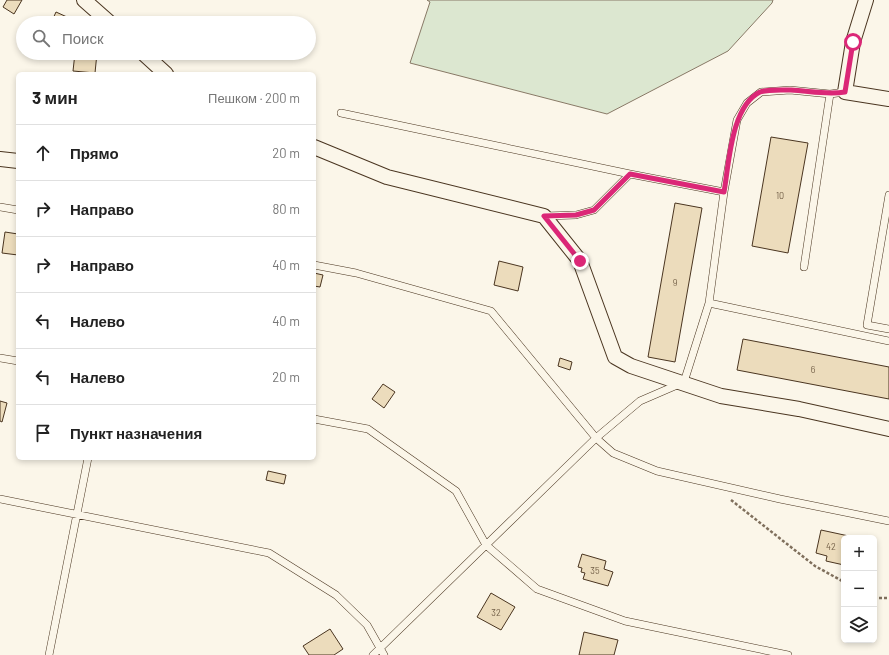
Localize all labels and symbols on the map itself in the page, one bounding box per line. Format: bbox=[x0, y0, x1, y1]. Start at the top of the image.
route start bbox=[844, 33, 862, 51]
house number: 10 bbox=[776, 190, 784, 201]
route end bbox=[571, 252, 589, 270]
house number: 9 bbox=[673, 277, 678, 288]
house number: 6 bbox=[811, 364, 816, 375]
house number: 42 bbox=[826, 541, 836, 552]
house number: 35 bbox=[590, 565, 600, 576]
house number: 32 bbox=[491, 607, 501, 618]

